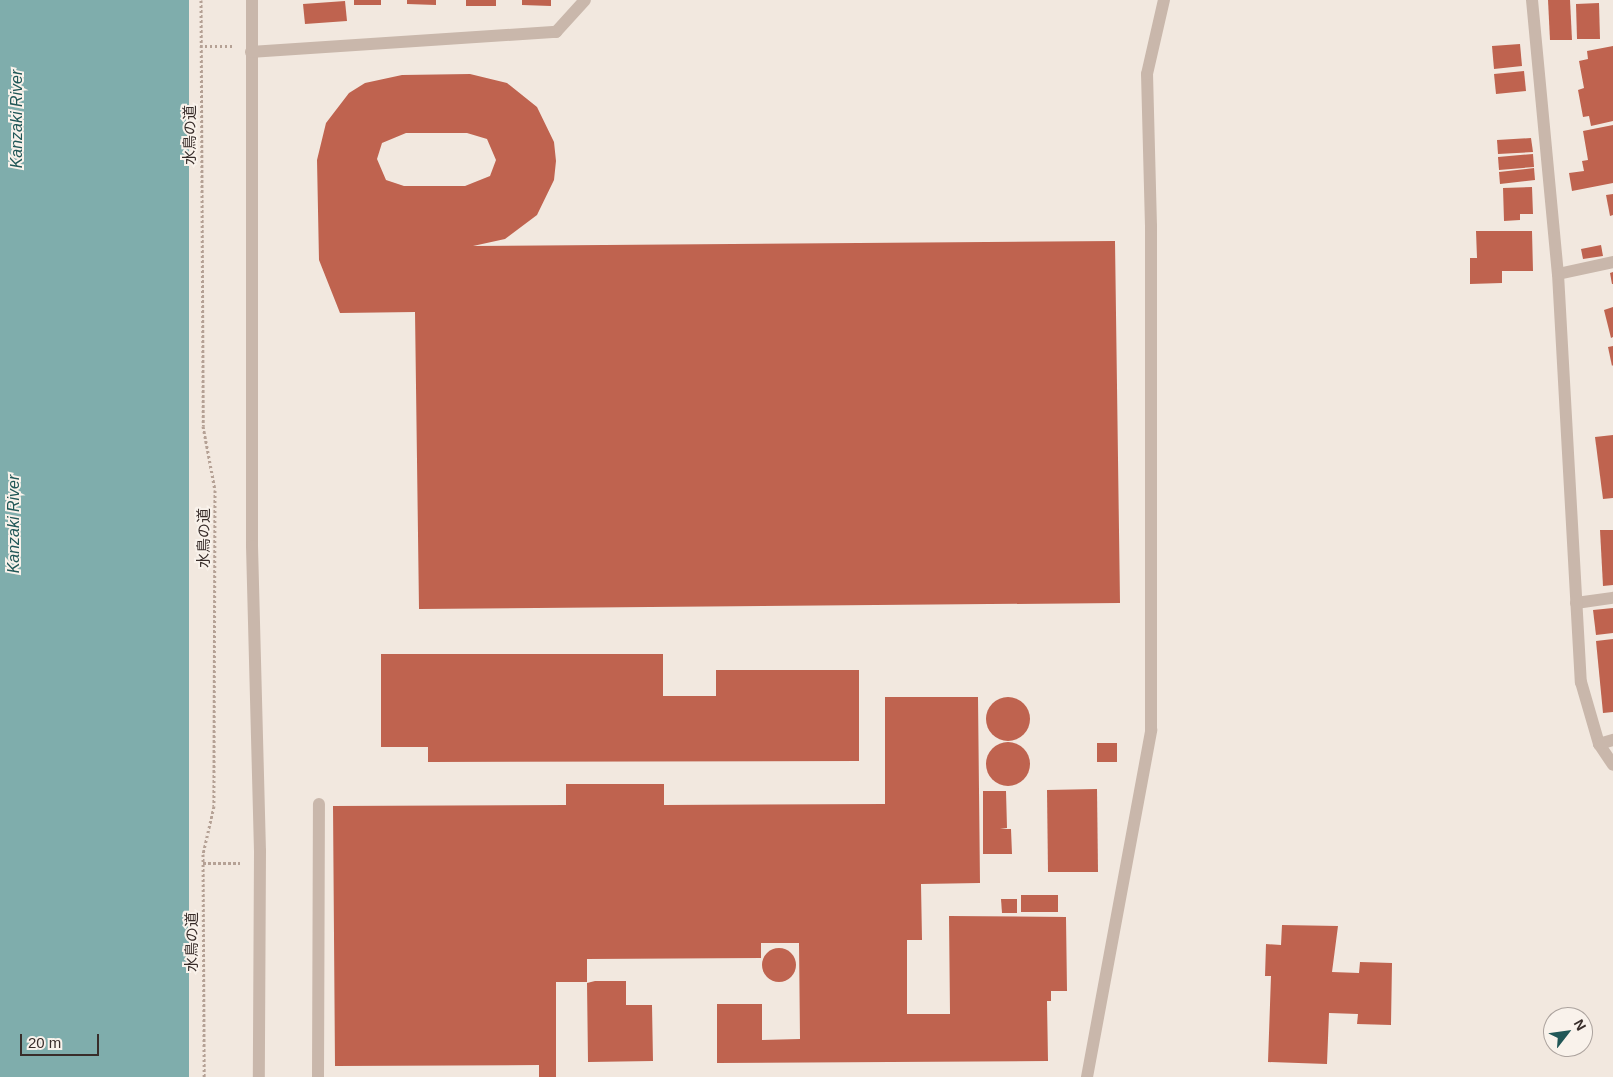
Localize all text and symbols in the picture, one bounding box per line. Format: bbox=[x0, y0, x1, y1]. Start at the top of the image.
water label: Kanzaki River bbox=[7, 70, 27, 168]
street label: 水鳥の道 bbox=[181, 105, 199, 165]
water label: Kanzaki River bbox=[4, 475, 24, 573]
street label: 水鳥の道 bbox=[195, 508, 213, 568]
street label: 水鳥の道 bbox=[183, 912, 201, 972]
north arrow bbox=[1543, 1007, 1593, 1057]
text: N bbox=[1571, 1017, 1590, 1033]
scale bar bbox=[22, 1024, 101, 1056]
text: 20 m bbox=[28, 1034, 61, 1051]

